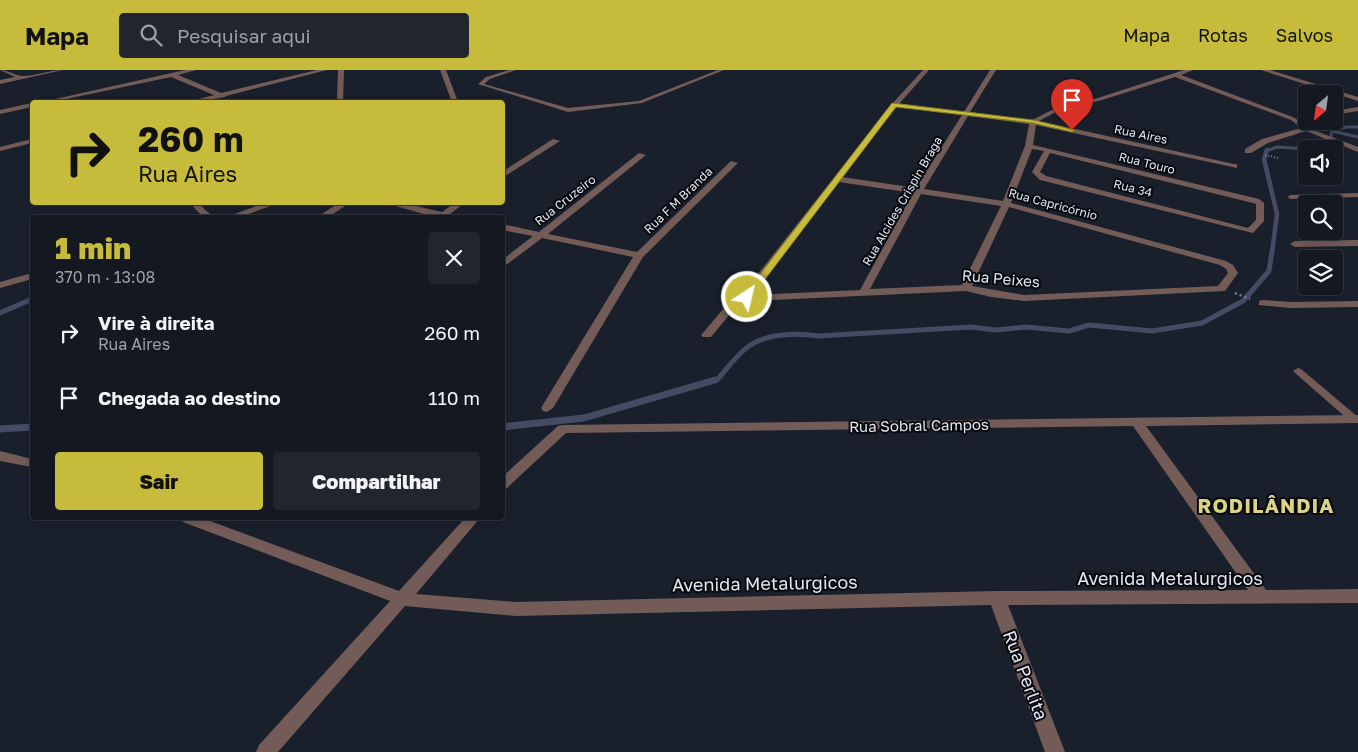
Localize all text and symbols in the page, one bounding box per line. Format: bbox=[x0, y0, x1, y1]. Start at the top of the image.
search box bbox=[119, 13, 469, 58]
text: Mapa bbox=[25, 21, 89, 50]
icon: search bbox=[137, 21, 165, 49]
text: Pesquisar aqui bbox=[177, 24, 311, 47]
text: Mapa bbox=[1123, 24, 1170, 46]
text: Rotas bbox=[1198, 24, 1248, 46]
text: Salvos bbox=[1276, 24, 1333, 46]
pin bbox=[1051, 79, 1093, 130]
north arrow bbox=[1298, 85, 1342, 130]
map controls bbox=[1298, 85, 1343, 295]
icon: arrive bbox=[1058, 86, 1086, 114]
text: 260 m bbox=[138, 118, 244, 160]
icon: right bbox=[55, 120, 120, 185]
street label: Rua Aires bbox=[1113, 121, 1169, 147]
street label: Rua Alcides Crispin Braga bbox=[859, 134, 945, 268]
button: sound bbox=[1298, 140, 1343, 185]
street label: Rua Touro bbox=[1117, 149, 1177, 177]
text: Rua Aires bbox=[138, 160, 237, 187]
street label: Rua F M Branda bbox=[641, 164, 715, 236]
street label: Rua Cruzeiro bbox=[532, 172, 598, 228]
street label: Rua 34 bbox=[1112, 176, 1154, 200]
street label: Rua Capricórnio bbox=[1007, 185, 1099, 223]
button: search bbox=[1298, 195, 1343, 240]
text: 1 min bbox=[55, 230, 131, 266]
button: close bbox=[428, 232, 480, 284]
button: layers bbox=[1298, 250, 1343, 295]
street label: Rua Peixes bbox=[961, 266, 1041, 290]
text: 370 m · 13:08 bbox=[55, 267, 155, 287]
position arrow bbox=[720, 270, 772, 322]
text: Vire à direita bbox=[98, 311, 215, 334]
icon: right bbox=[55, 319, 83, 347]
text: 260 m bbox=[424, 321, 480, 344]
text: Rua Aires bbox=[98, 334, 170, 354]
icon: arrive bbox=[55, 384, 83, 412]
text: Chegada ao destino bbox=[98, 386, 281, 409]
text: 110 m bbox=[428, 386, 480, 409]
street label: Rua Sobral Campos bbox=[849, 415, 989, 435]
button: Sair bbox=[55, 452, 263, 510]
button: Compartilhar bbox=[273, 452, 480, 510]
district label: RODILÂNDIA bbox=[1198, 493, 1334, 517]
street label: Avenida Metalurgicos bbox=[1077, 567, 1263, 589]
street label: Avenida Metalurgicos bbox=[672, 570, 858, 596]
street label: Rua Perlita bbox=[999, 627, 1053, 723]

